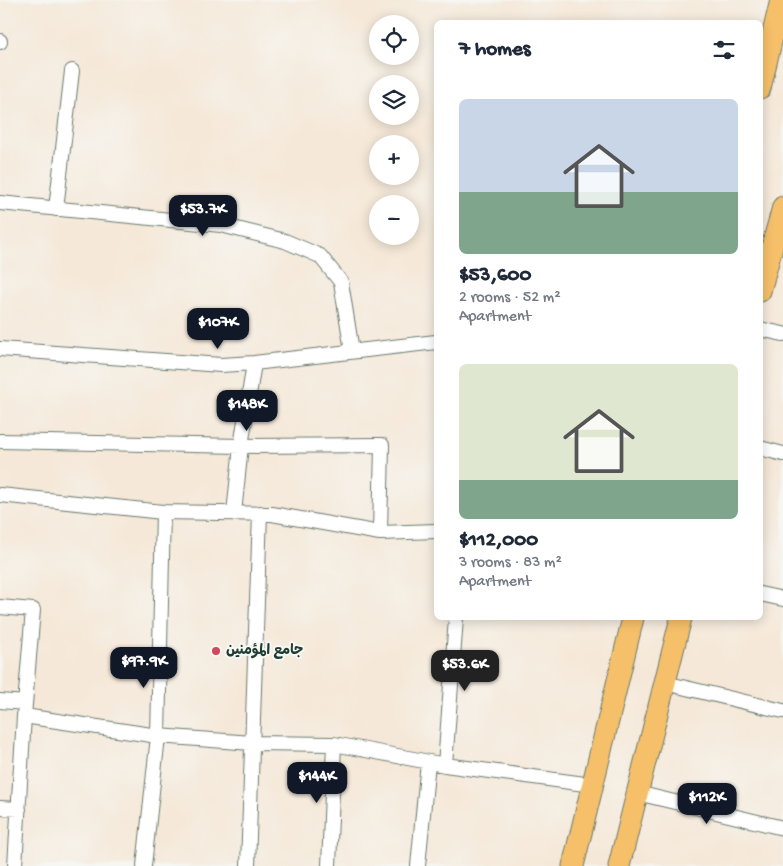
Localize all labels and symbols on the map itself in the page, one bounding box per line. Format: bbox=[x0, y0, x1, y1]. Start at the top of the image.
pin: $53.7K bbox=[162, 194, 244, 237]
pin: $107K bbox=[183, 308, 253, 350]
pin: $148K bbox=[212, 390, 282, 432]
place label: جامع المؤمنين bbox=[226, 643, 303, 660]
marker: جامع المؤمنين bbox=[210, 645, 222, 657]
pin: $97.9K bbox=[103, 646, 185, 689]
pin: $53.6K bbox=[424, 650, 506, 692]
pin: $144K bbox=[282, 762, 352, 804]
pin: $112K bbox=[672, 782, 742, 825]

